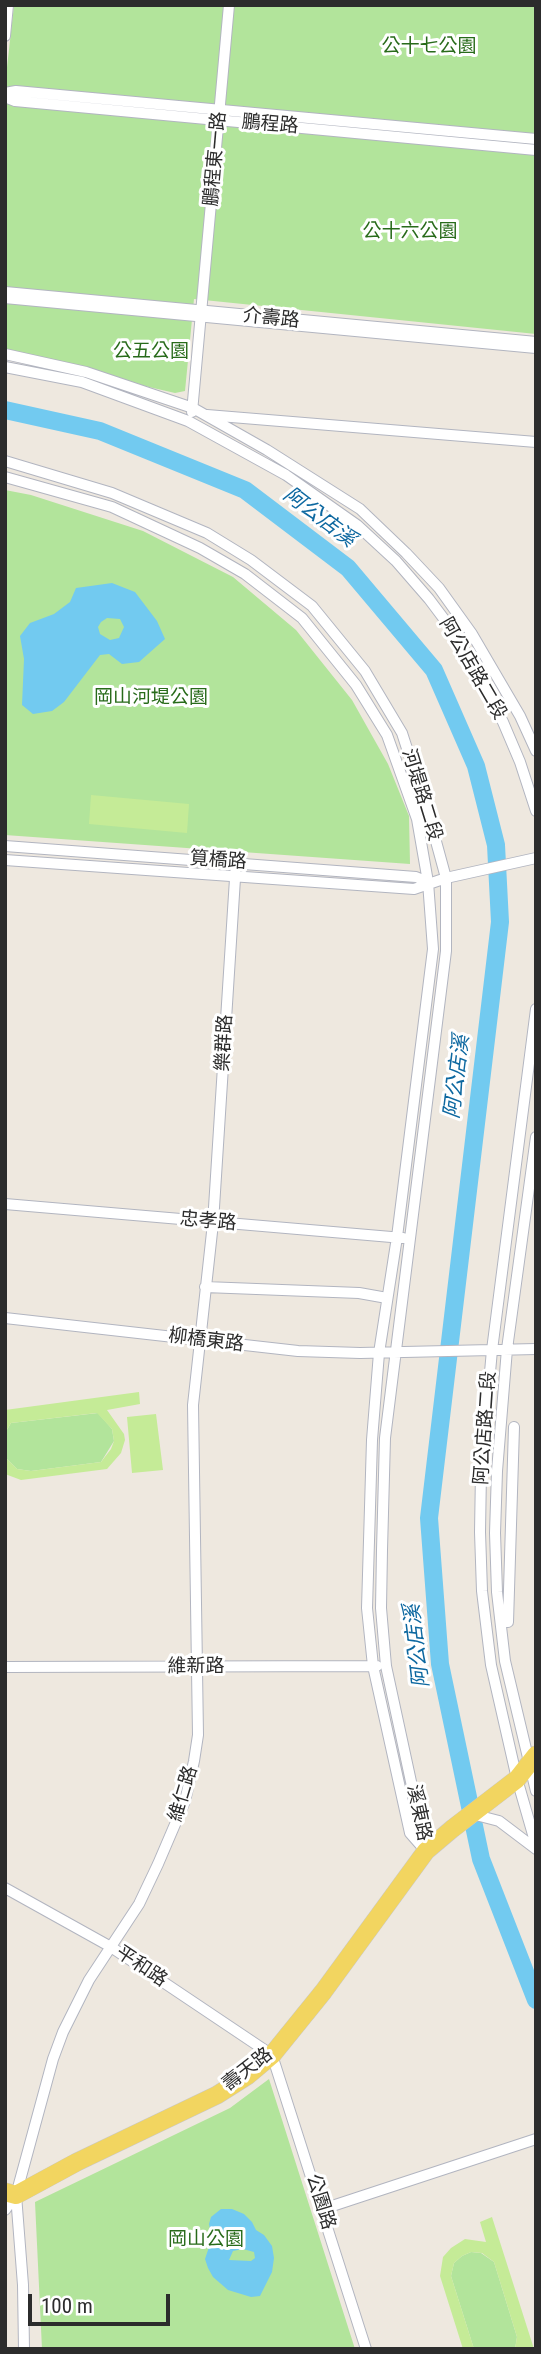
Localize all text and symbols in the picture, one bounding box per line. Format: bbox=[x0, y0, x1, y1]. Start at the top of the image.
park label: 公十七公園 bbox=[382, 36, 476, 58]
street label: 鵬程東一路 bbox=[201, 111, 231, 207]
street label: 鵬程路 bbox=[241, 111, 299, 139]
park label: 公十六公園 bbox=[363, 221, 457, 243]
street label: 介壽路 bbox=[241, 305, 301, 333]
park label: 公五公園 bbox=[113, 341, 189, 363]
water label: 阿公店溪 bbox=[278, 483, 360, 553]
street label: 阿公店路二段 bbox=[434, 614, 510, 724]
park label: 岡山河堤公園 bbox=[94, 687, 208, 709]
street label: 河堤路二段 bbox=[396, 746, 446, 844]
street label: 筧橋路 bbox=[189, 848, 247, 874]
street label: 樂群路 bbox=[212, 1014, 238, 1072]
water label: 阿公店溪 bbox=[440, 1034, 476, 1120]
street label: 忠孝路 bbox=[179, 1208, 237, 1236]
street label: 柳橋東路 bbox=[167, 1325, 245, 1357]
street label: 阿公店路二段 bbox=[471, 1370, 501, 1486]
water label: 阿公店溪 bbox=[400, 1603, 436, 1689]
street label: 維新路 bbox=[168, 1656, 224, 1678]
street label: 維仁路 bbox=[165, 1763, 203, 1825]
street label: 溪東路 bbox=[401, 1783, 435, 1843]
street label: 平和路 bbox=[111, 1942, 171, 1992]
street label: 壽天路 bbox=[219, 2043, 277, 2097]
street label: 公園路 bbox=[301, 2171, 339, 2233]
park label: 岡山公園 bbox=[168, 2229, 244, 2251]
scale bar bbox=[32, 2280, 173, 2324]
text: 100 m bbox=[41, 2294, 93, 2318]

